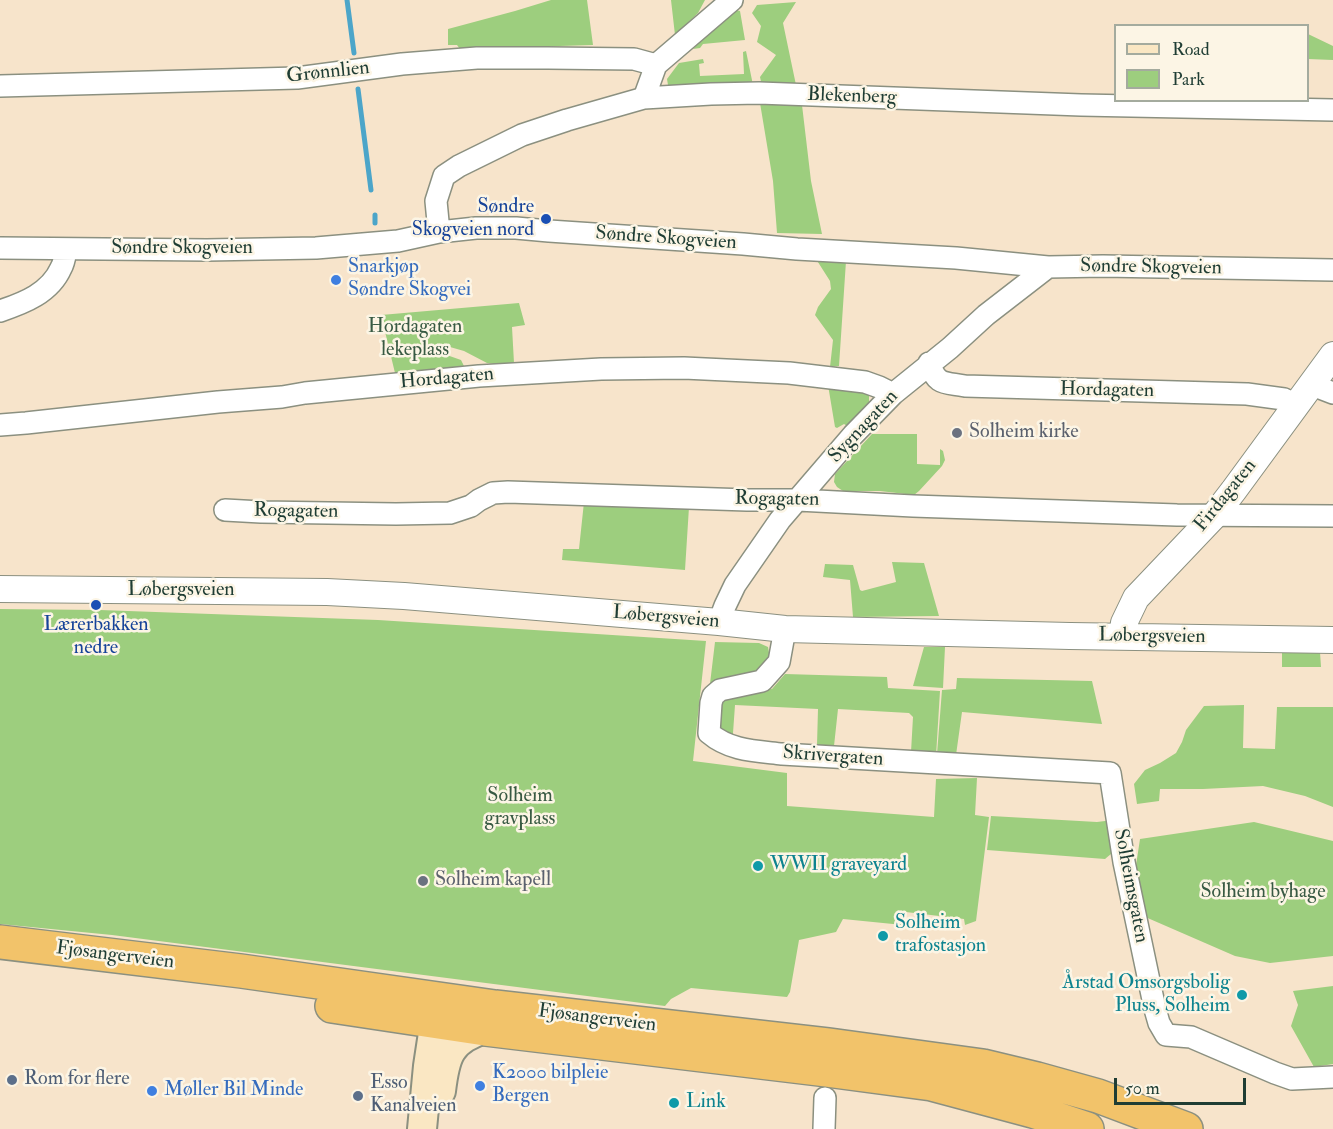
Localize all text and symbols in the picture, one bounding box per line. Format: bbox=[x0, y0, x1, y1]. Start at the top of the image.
legend bbox=[1114, 24, 1309, 102]
text: Road bbox=[1172, 38, 1210, 61]
street label: Grønnlien bbox=[285, 57, 371, 89]
text: Park bbox=[1172, 68, 1205, 91]
street label: Blekenberg bbox=[807, 83, 897, 111]
place label: Søndre Skogveien nord bbox=[412, 196, 534, 243]
marker: Søndre Skogveien nord bbox=[539, 212, 553, 226]
street label: Søndre Skogveien bbox=[595, 222, 737, 256]
street label: Søndre Skogveien bbox=[111, 237, 253, 261]
street label: Søndre Skogveien bbox=[1080, 255, 1222, 281]
place label: Snarkjøp Søndre Skogvei bbox=[348, 256, 471, 303]
marker: Snarkjøp Søndre Skogvei bbox=[329, 273, 343, 287]
park label: Hordagaten lekeplass bbox=[368, 316, 462, 363]
street label: Hordagaten bbox=[399, 363, 495, 395]
street label: Hordagaten bbox=[1060, 378, 1154, 404]
street label: Sygnagaten bbox=[824, 385, 904, 469]
place label: Solheim kirke bbox=[969, 421, 1079, 445]
marker: Solheim kirke bbox=[950, 426, 964, 440]
street label: Firdagaten bbox=[1190, 455, 1262, 537]
street label: Rogagaten bbox=[734, 487, 820, 513]
street label: Rogagaten bbox=[253, 499, 339, 525]
street label: Løbergsveien bbox=[127, 579, 235, 603]
marker: Lærerbakken nedre bbox=[89, 598, 103, 612]
street label: Løbergsveien bbox=[612, 601, 720, 635]
place label: Lærerbakken nedre bbox=[43, 614, 149, 661]
street label: Løbergsveien bbox=[1098, 624, 1206, 650]
street label: Skrivergaten bbox=[782, 742, 884, 772]
park label: Solheim gravplass bbox=[485, 785, 555, 832]
street label: Solheimsgaten bbox=[1107, 827, 1153, 945]
place label: WWII graveyard bbox=[770, 854, 907, 878]
marker: WWII graveyard bbox=[751, 859, 765, 873]
place label: Solheim kapell bbox=[435, 869, 551, 893]
marker: Solheim kapell bbox=[416, 874, 430, 888]
park label: Solheim byhage bbox=[1200, 881, 1326, 905]
place label: Solheim trafostasjon bbox=[895, 912, 986, 959]
marker: Solheim trafostasjon bbox=[876, 929, 890, 943]
street label: Fjøsangerveien bbox=[55, 937, 175, 975]
place label: Årstad Omsorgsbolig Pluss, Solheim bbox=[1062, 972, 1230, 1019]
marker: Årstad Omsorgsbolig Pluss, Solheim bbox=[1235, 988, 1249, 1002]
street label: Fjøsangerveien bbox=[537, 1000, 657, 1038]
place label: K2000 bilpleie Bergen bbox=[492, 1062, 608, 1109]
scale bar bbox=[1117, 1066, 1249, 1104]
place label: Rom for flere bbox=[24, 1068, 130, 1092]
place label: Esso Kanalveien bbox=[370, 1072, 456, 1119]
marker: Rom for flere bbox=[5, 1073, 19, 1087]
text: 50 m bbox=[1125, 1077, 1160, 1100]
place label: Møller Bil Minde bbox=[164, 1079, 303, 1103]
marker: K2000 bilpleie Bergen bbox=[473, 1079, 487, 1093]
marker: Møller Bil Minde bbox=[145, 1084, 159, 1098]
marker: Esso Kanalveien bbox=[351, 1089, 365, 1103]
place label: Link bbox=[686, 1091, 726, 1115]
marker: Link bbox=[667, 1096, 681, 1110]

